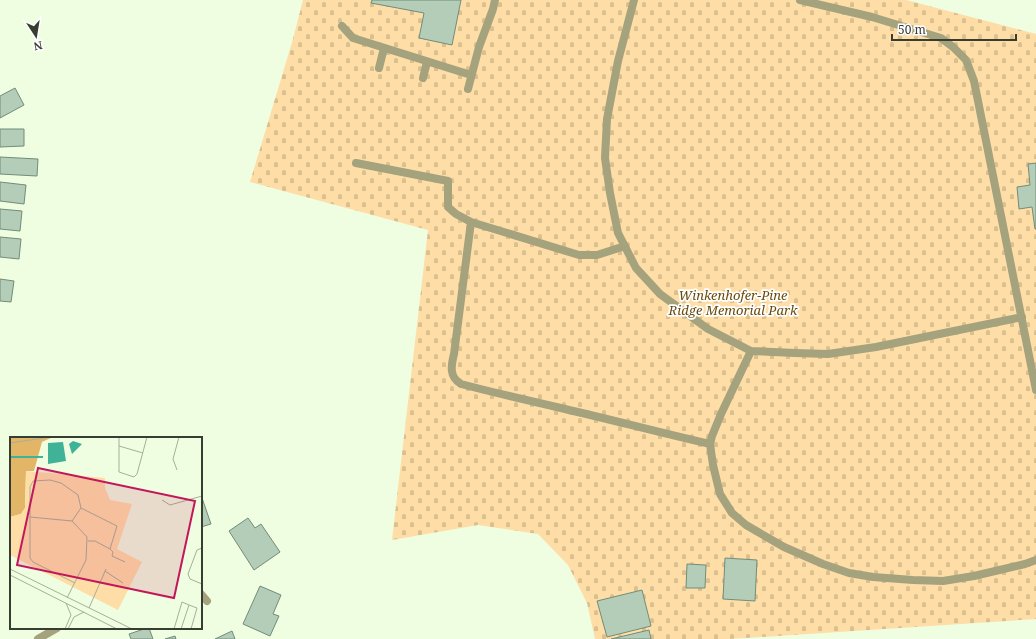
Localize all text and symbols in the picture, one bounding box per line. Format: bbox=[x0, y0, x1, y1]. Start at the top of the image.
north arrow bbox=[16, 16, 56, 56]
scale bar bbox=[892, 16, 1016, 42]
text: 50 m bbox=[898, 21, 926, 38]
text: N bbox=[32, 38, 44, 55]
park label: Winkenhofer-Pine Ridge Memorial Park bbox=[668, 286, 798, 319]
inset map bbox=[10, 437, 202, 629]

